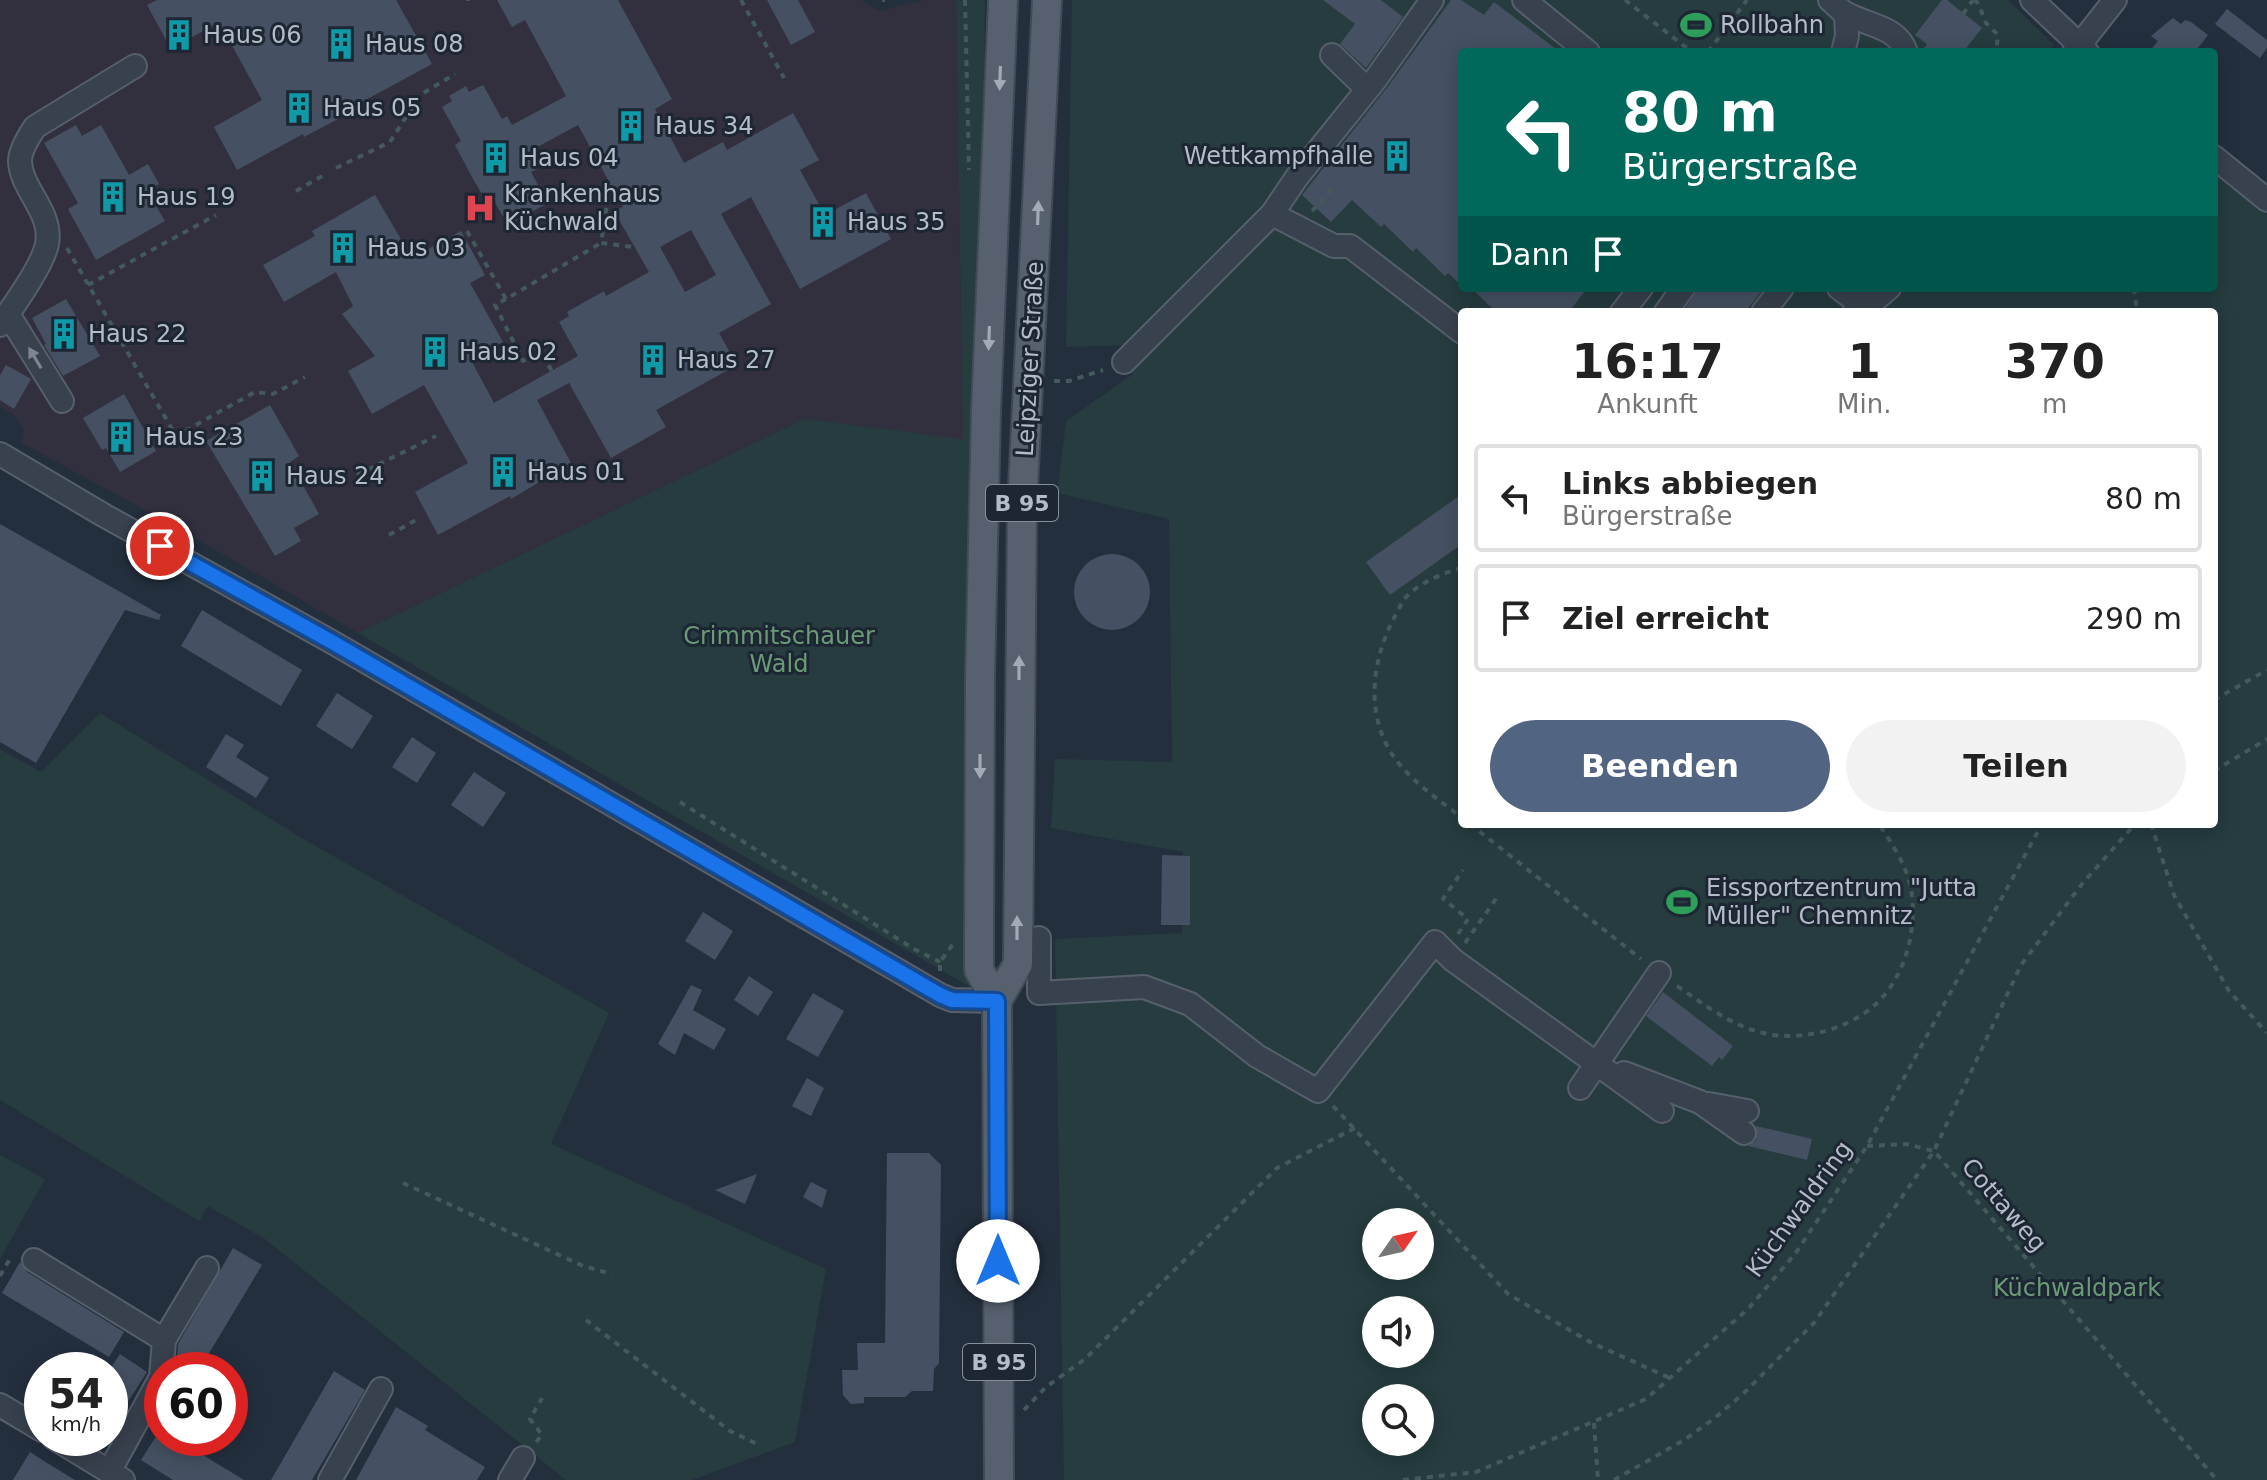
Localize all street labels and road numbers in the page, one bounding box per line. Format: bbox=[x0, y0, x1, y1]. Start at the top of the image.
street label: Leipziger Straße bbox=[1011, 261, 1049, 457]
road number: B 95 bbox=[986, 485, 1058, 521]
street label: Küchwaldring bbox=[1740, 1135, 1858, 1283]
street label: Cottaweg bbox=[1956, 1153, 2052, 1257]
road number: B 95 bbox=[963, 1344, 1035, 1380]

